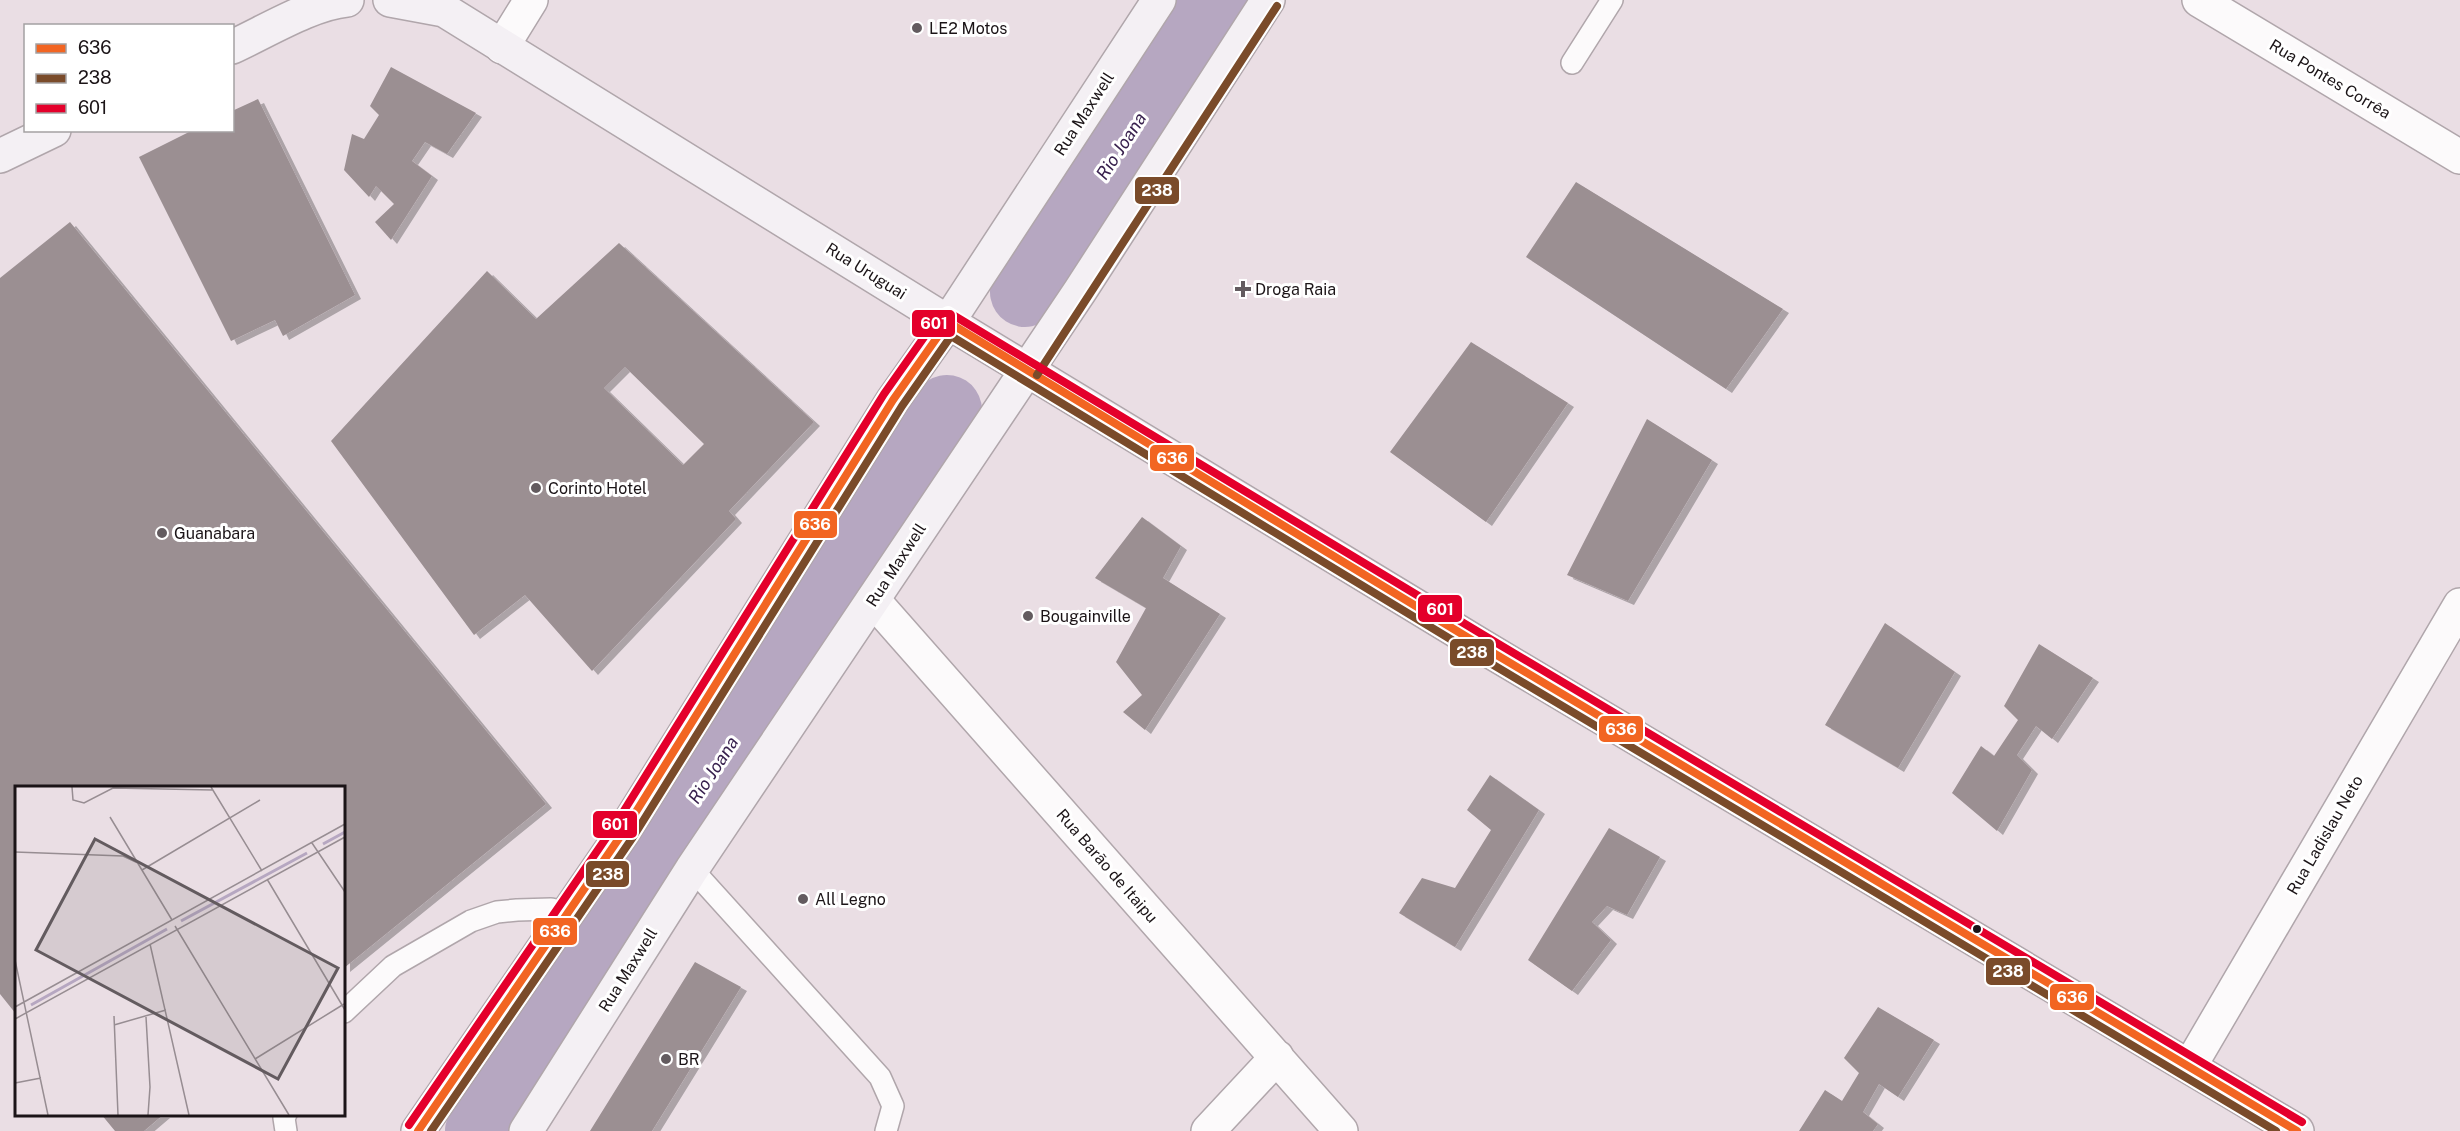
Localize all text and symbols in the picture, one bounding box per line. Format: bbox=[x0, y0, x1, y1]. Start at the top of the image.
place label: LE2 Motos bbox=[929, 19, 1007, 38]
marker: LE2 Motos bbox=[910, 21, 924, 35]
legend bbox=[24, 24, 234, 132]
street label: Rua Pontes Corrêa bbox=[2266, 35, 2394, 123]
text: 636 bbox=[78, 37, 112, 58]
text: 238 bbox=[78, 67, 112, 88]
street label: Rua Maxwell bbox=[1050, 69, 1118, 159]
text: 601 bbox=[78, 97, 107, 118]
water label: Rio Joana bbox=[1092, 109, 1150, 183]
line badge: 238 bbox=[1134, 176, 1180, 205]
text: 238 bbox=[1141, 181, 1173, 200]
street label: Rua Uruguai bbox=[822, 239, 910, 303]
place label: Droga Raia bbox=[1255, 280, 1336, 299]
marker: Droga Raia bbox=[1236, 282, 1250, 296]
line badge: 601 bbox=[911, 309, 956, 338]
text: 601 bbox=[920, 314, 948, 333]
line badge: 636 bbox=[1149, 444, 1195, 472]
text: 636 bbox=[1156, 449, 1188, 468]
place label: Corinto Hotel bbox=[548, 479, 647, 498]
marker: Corinto Hotel bbox=[529, 481, 543, 495]
line badge: 636 bbox=[793, 510, 838, 539]
text: 636 bbox=[799, 515, 831, 534]
street label: Rua Maxwell bbox=[862, 520, 930, 610]
place label: Guanabara bbox=[174, 524, 255, 543]
marker: Guanabara bbox=[155, 526, 169, 540]
line badge: 601 bbox=[1417, 594, 1463, 623]
text: 601 bbox=[1426, 600, 1454, 619]
place label: Bougainville bbox=[1040, 607, 1131, 626]
marker: Bougainville bbox=[1021, 609, 1035, 623]
line badge: 238 bbox=[1449, 638, 1495, 667]
text: 238 bbox=[1456, 643, 1488, 662]
line badge: 636 bbox=[1598, 715, 1644, 743]
text: 636 bbox=[1605, 720, 1637, 739]
water label: Rio Joana bbox=[684, 733, 742, 807]
street label: Rua Ladislau Neto bbox=[2283, 772, 2367, 898]
inset map bbox=[15, 786, 345, 1116]
street label: Rua Barão de Itaipu bbox=[1052, 805, 1162, 927]
line badge: 601 bbox=[592, 810, 638, 839]
text: 601 bbox=[601, 815, 629, 834]
line badge: 238 bbox=[585, 860, 630, 888]
text: 238 bbox=[592, 865, 624, 884]
place label: All Legno bbox=[815, 890, 886, 909]
marker: All Legno bbox=[796, 892, 810, 906]
line badge: 636 bbox=[532, 917, 578, 946]
text: 636 bbox=[539, 922, 571, 941]
unlabelled marker bbox=[1971, 923, 1983, 935]
street label: Rua Maxwell bbox=[595, 924, 661, 1015]
line badge: 238 bbox=[1985, 957, 2031, 986]
text: 238 bbox=[1992, 962, 2024, 981]
line badge: 636 bbox=[2049, 983, 2095, 1011]
text: 636 bbox=[2056, 988, 2088, 1007]
place label: BR bbox=[678, 1050, 700, 1069]
marker: BR bbox=[659, 1052, 673, 1066]

